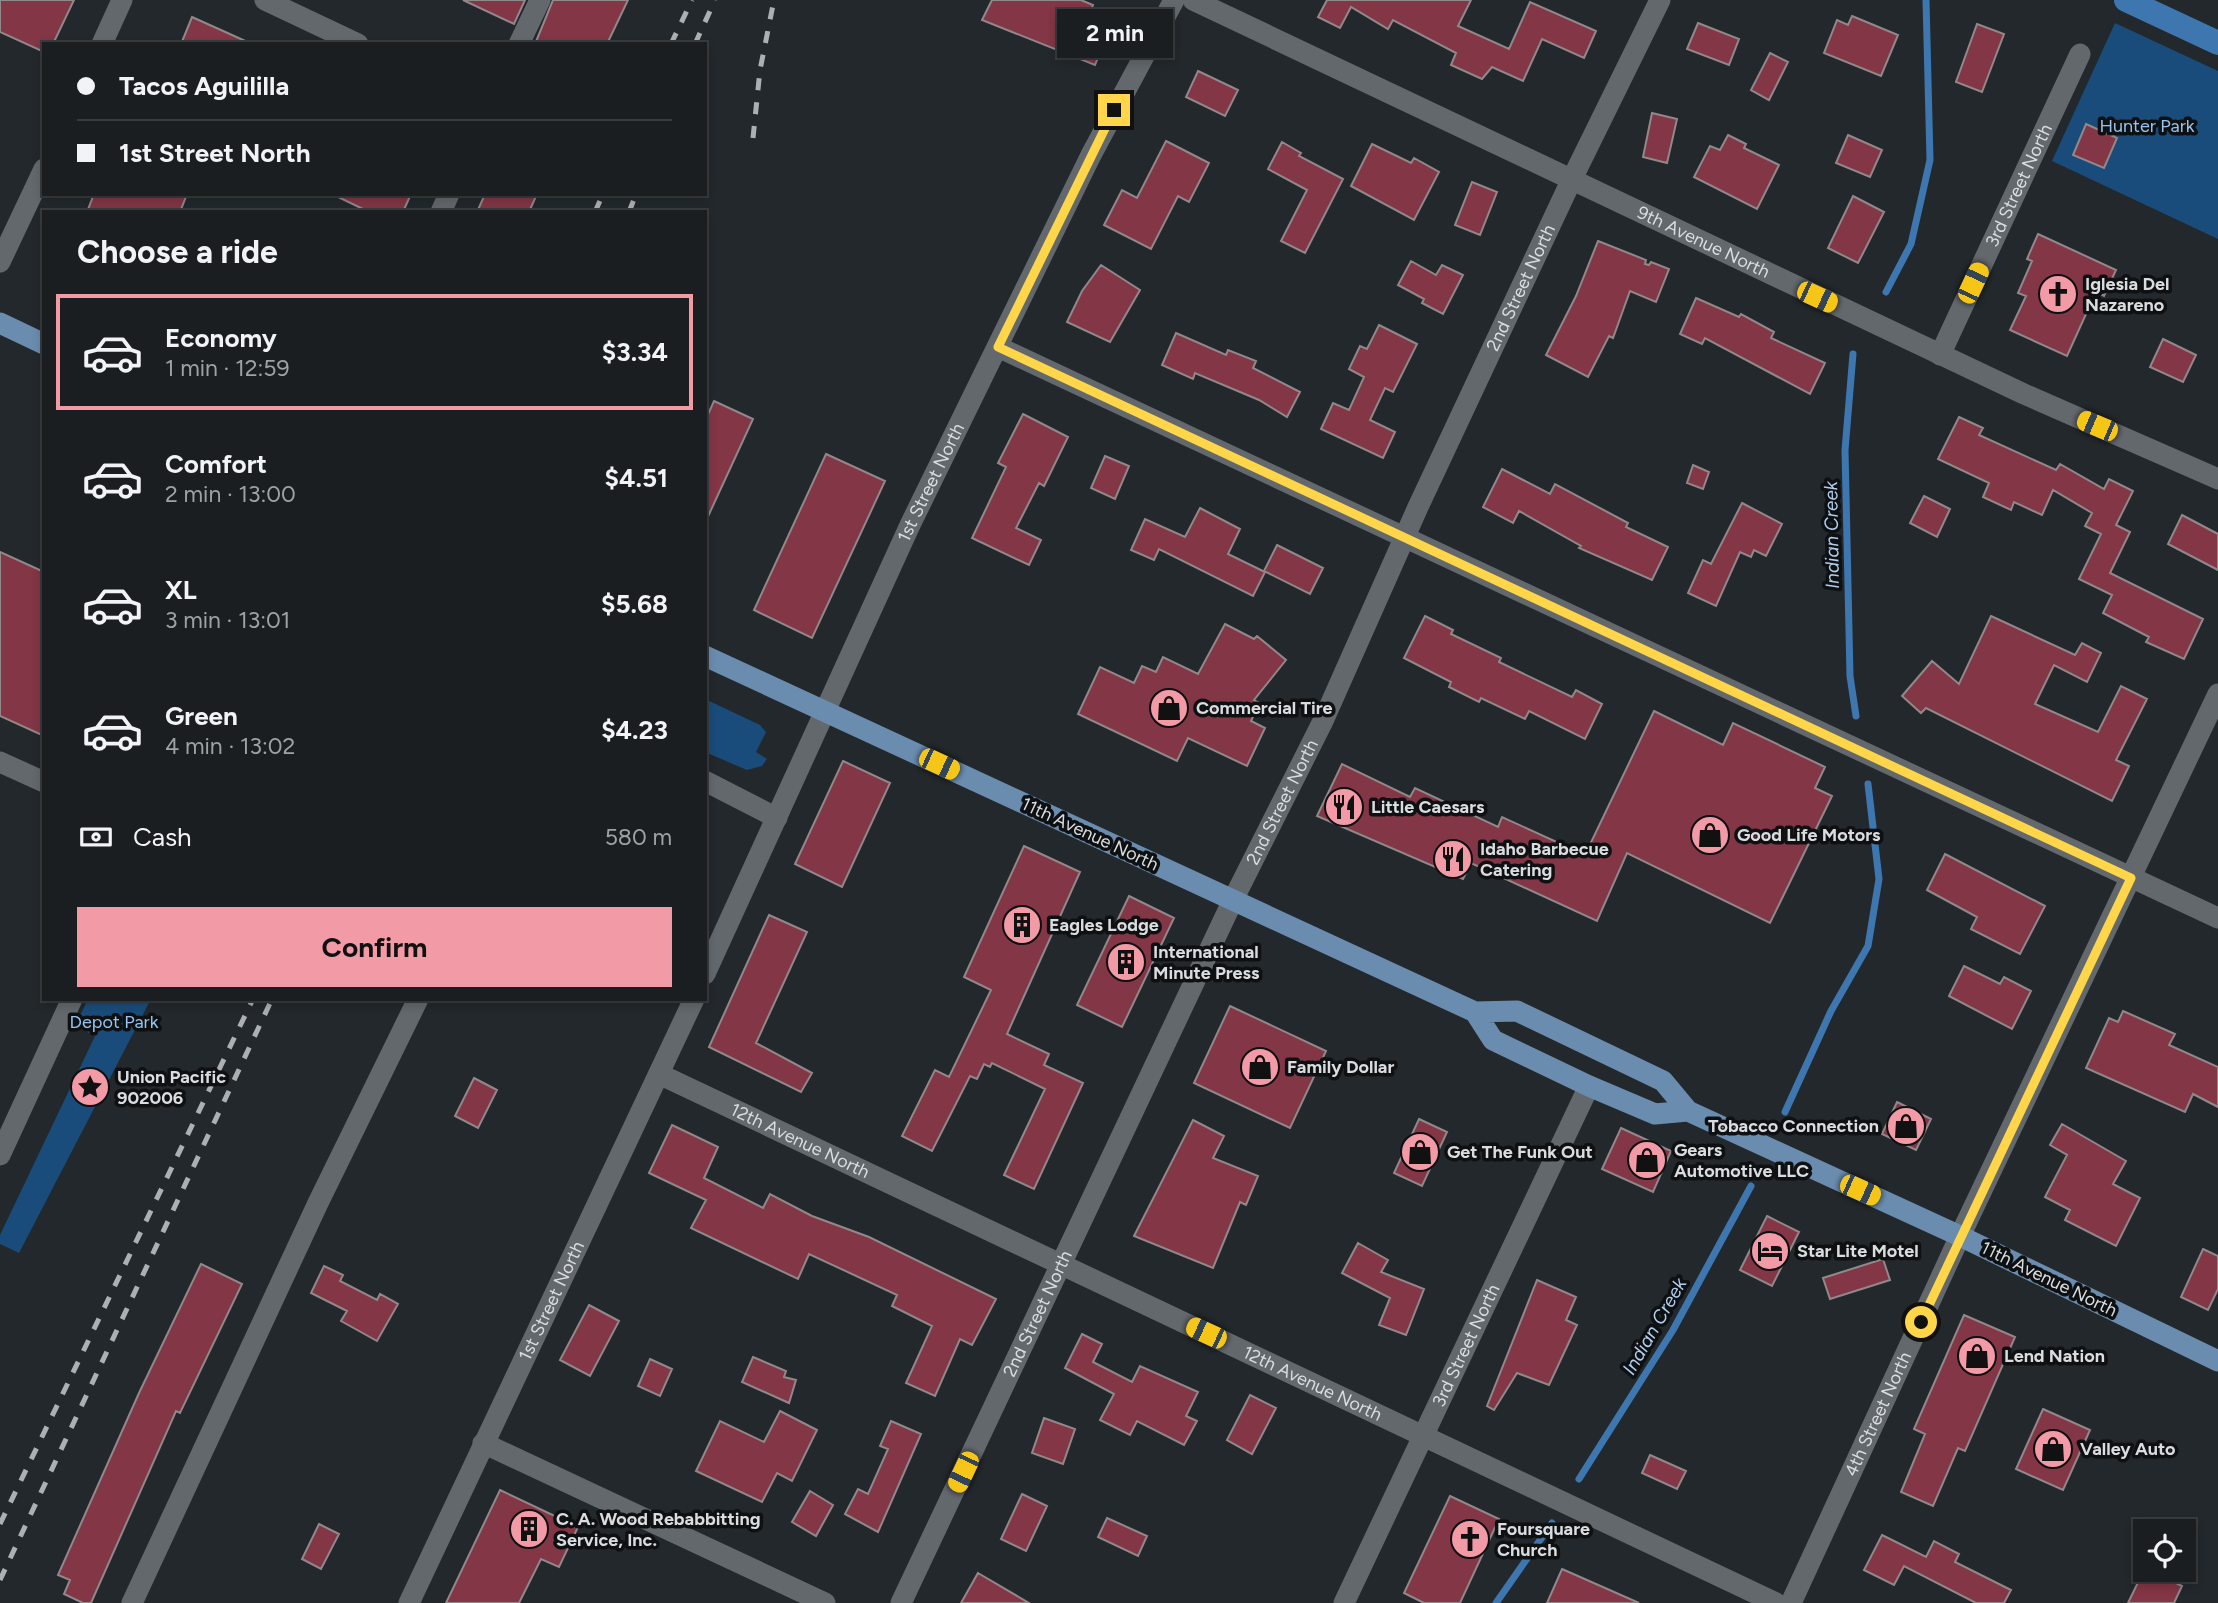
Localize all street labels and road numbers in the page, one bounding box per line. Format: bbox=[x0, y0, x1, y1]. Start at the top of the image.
street label: 3rd Street North bbox=[1981, 120, 2057, 250]
street label: 9th Avenue North bbox=[1634, 201, 1773, 283]
street label: 2nd Street North bbox=[1482, 221, 1560, 355]
street label: 1st Street North bbox=[893, 419, 969, 545]
street label: 2nd Street North bbox=[1242, 736, 1323, 868]
street label: 11th Avenue North bbox=[1018, 793, 1162, 875]
street label: 12th Avenue North bbox=[727, 1098, 873, 1183]
street label: 11th Avenue North bbox=[1977, 1237, 2121, 1321]
street label: 1st Street North bbox=[514, 1238, 589, 1364]
street label: 2nd Street North bbox=[998, 1247, 1077, 1380]
street label: 3rd Street North bbox=[1428, 1281, 1504, 1410]
street label: 12th Avenue North bbox=[1239, 1341, 1386, 1426]
street label: 4th Street North bbox=[1840, 1348, 1916, 1480]

